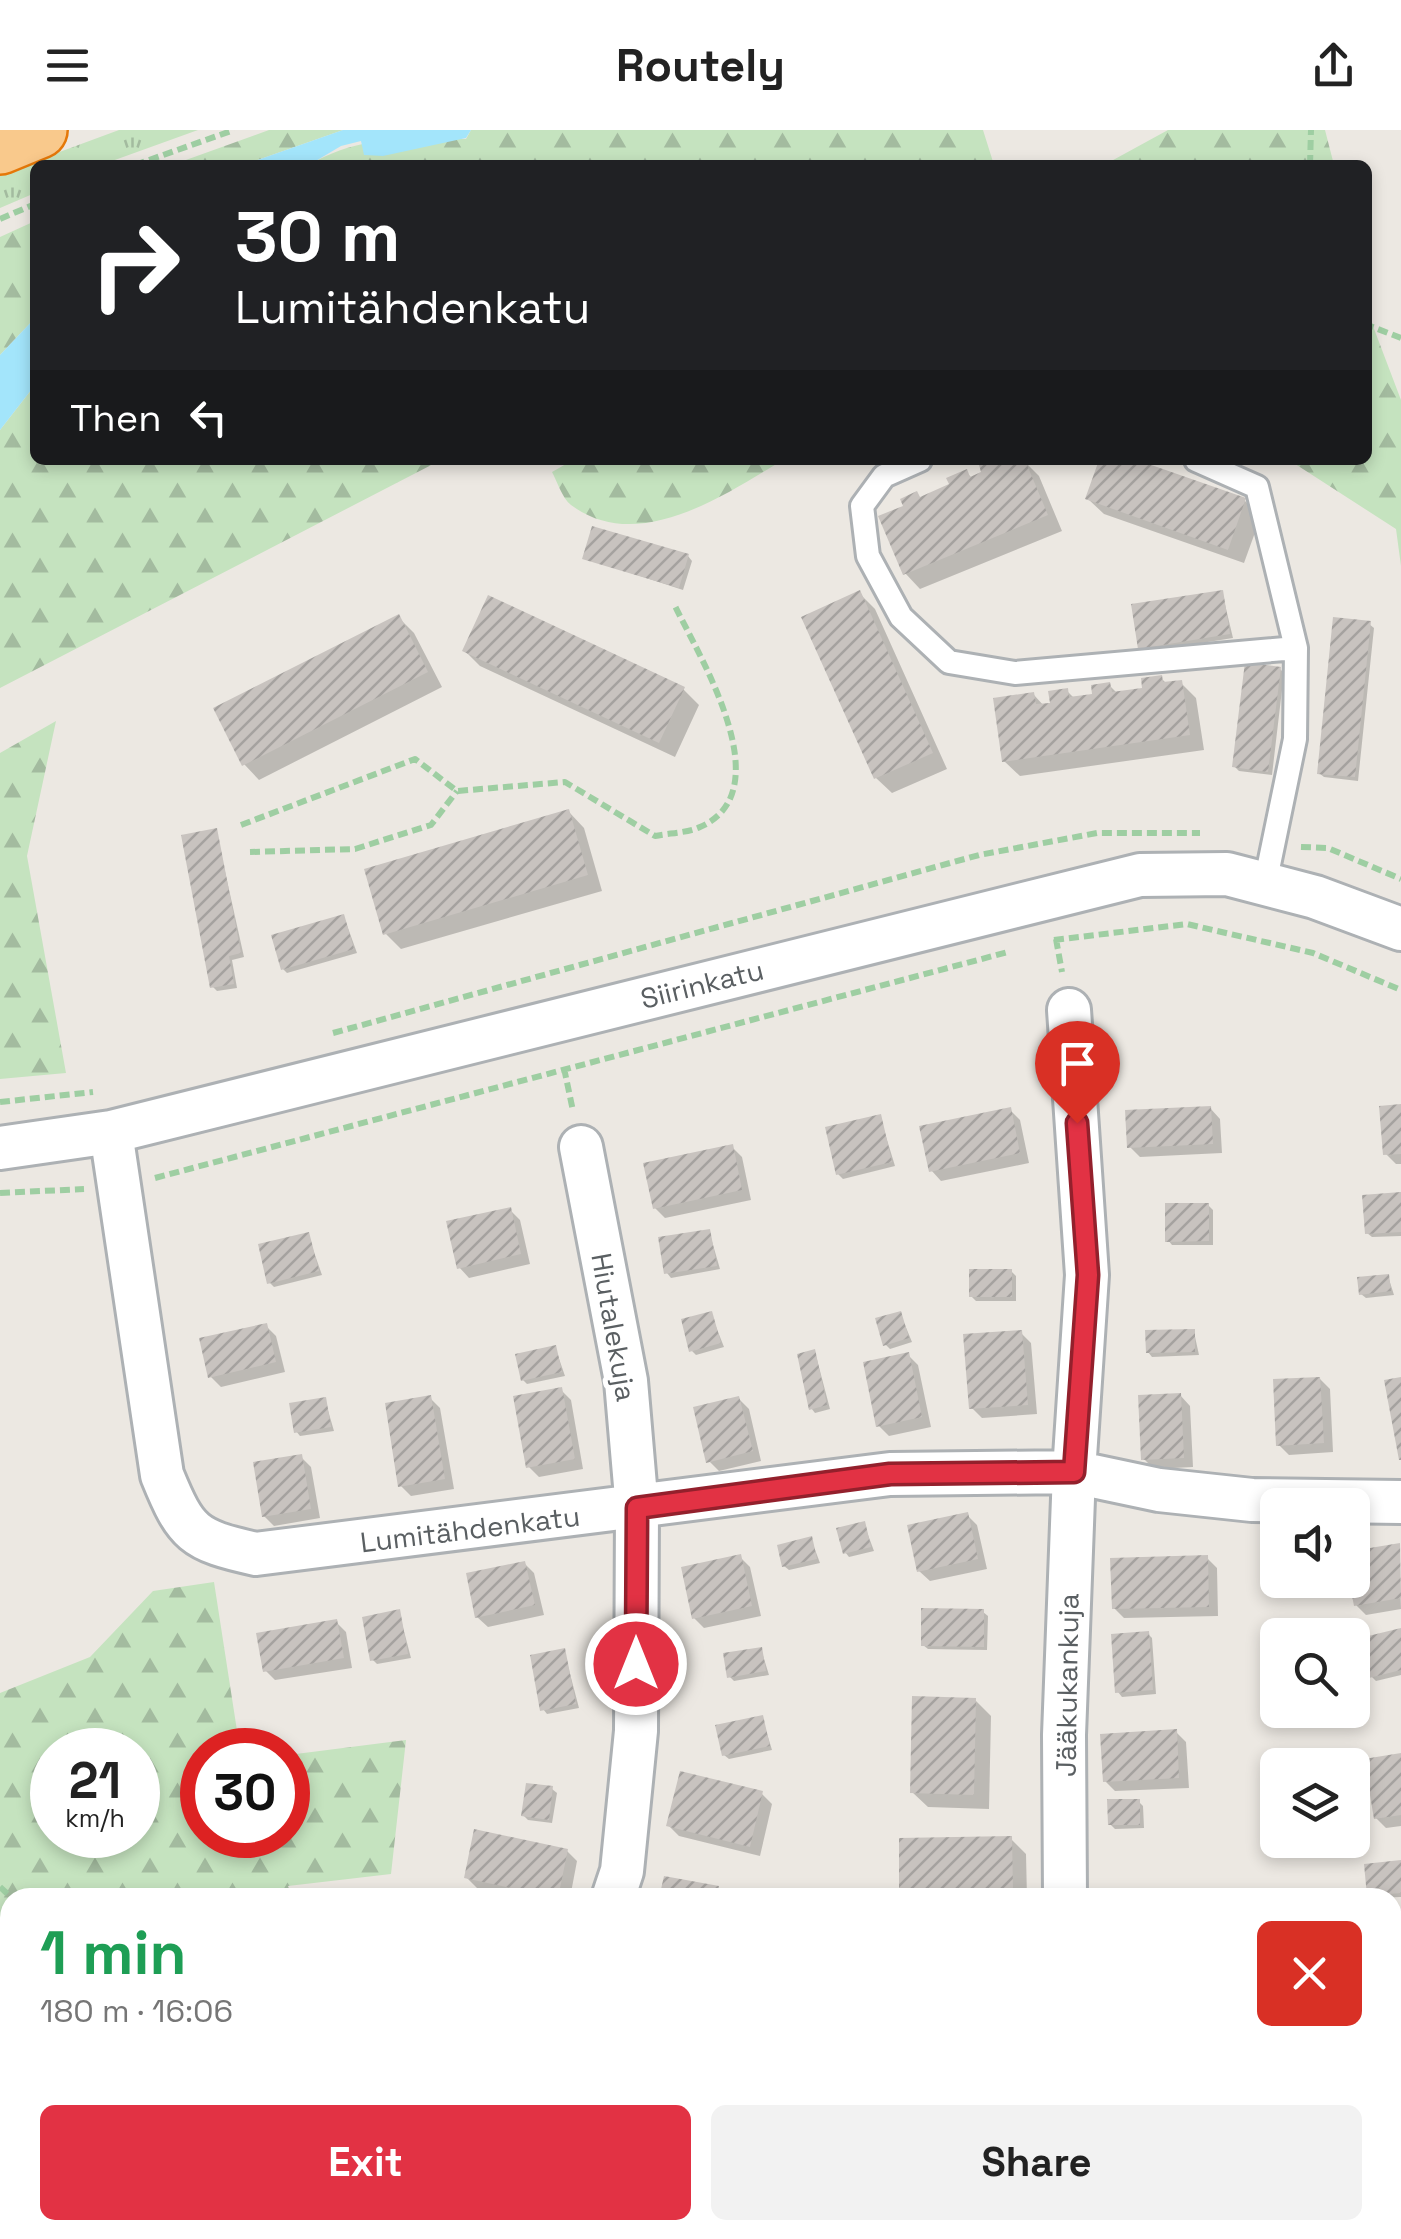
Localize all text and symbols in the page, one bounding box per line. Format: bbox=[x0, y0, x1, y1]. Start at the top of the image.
text: Routely bbox=[616, 37, 785, 94]
icon: menu bbox=[40, 38, 95, 93]
icon: share bbox=[1306, 38, 1361, 93]
text: 30 m bbox=[235, 192, 400, 281]
icon: right bbox=[70, 200, 200, 330]
text: Lumitähdenkatu bbox=[235, 279, 590, 336]
icon: left bbox=[181, 390, 236, 445]
text: Then bbox=[70, 394, 161, 442]
street label: Siirinkatu bbox=[637, 951, 767, 1017]
pin bbox=[1035, 1021, 1120, 1124]
icon: arrive bbox=[1050, 1036, 1105, 1091]
street label: Hiutalekuja bbox=[583, 1250, 645, 1404]
map controls bbox=[1260, 1488, 1370, 1858]
button: sound bbox=[1260, 1488, 1370, 1598]
street label: Lumitähdenkatu bbox=[358, 1498, 582, 1560]
street label: Jääkukankuja bbox=[1047, 1593, 1087, 1777]
position arrow bbox=[584, 1612, 688, 1716]
button: search bbox=[1260, 1618, 1370, 1728]
speed limit sign: 30 bbox=[180, 1728, 310, 1858]
button: layers bbox=[1260, 1748, 1370, 1858]
text: 21 bbox=[69, 1749, 121, 1813]
text: km/h bbox=[65, 1802, 125, 1834]
text: 1 min bbox=[40, 1915, 187, 1992]
button: close bbox=[1257, 1921, 1362, 2026]
text: 180 m · 16:06 bbox=[40, 1991, 233, 2031]
button: Exit bbox=[40, 2105, 691, 2220]
button: Share bbox=[711, 2105, 1362, 2220]

